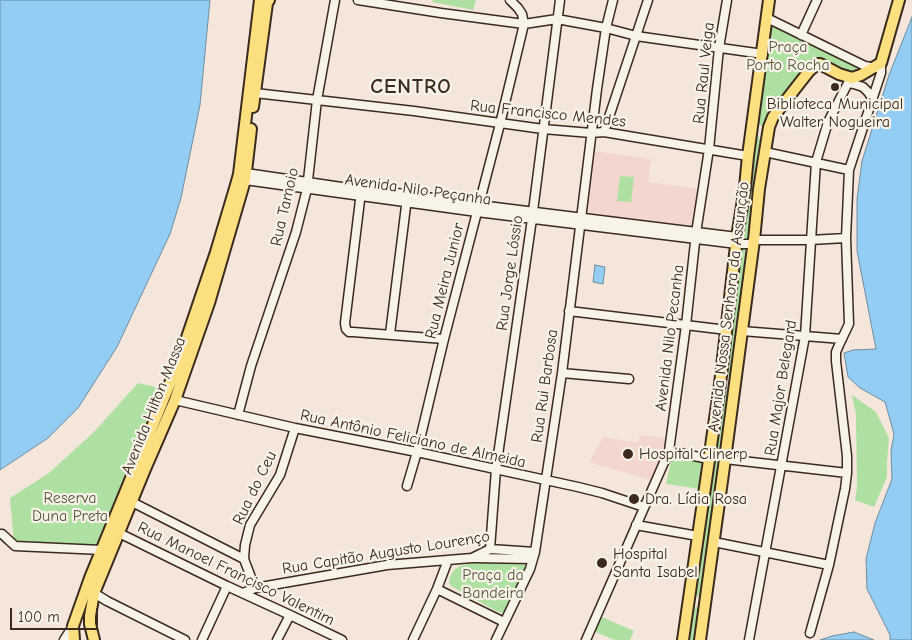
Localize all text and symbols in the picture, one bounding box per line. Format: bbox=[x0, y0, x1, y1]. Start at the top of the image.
street label: Rua Raul Veiga bbox=[689, 21, 719, 125]
park label: Praça Porto Rocha bbox=[746, 37, 830, 75]
district label: CENTRO bbox=[370, 74, 452, 100]
marker: Biblioteca Municipal Walter Nogueira bbox=[829, 81, 841, 93]
place label: Biblioteca Municipal Walter Nogueira bbox=[767, 94, 903, 132]
street label: Rua Francisco Mendes bbox=[469, 96, 627, 132]
street label: Rua Tamoio bbox=[267, 166, 303, 248]
street label: Avenida Nilo Peçanha bbox=[344, 170, 492, 210]
street label: Avenida Nossa Senhora da Assunção bbox=[704, 181, 754, 433]
street label: Rua Jorge Lóssio bbox=[492, 214, 528, 332]
street label: Rua Meira Junior bbox=[421, 221, 469, 341]
street label: Avenida Nilo Pecanha bbox=[651, 264, 689, 412]
street label: Rua Major Belegard bbox=[761, 319, 801, 457]
street label: Rua Rui Barbosa bbox=[528, 328, 562, 444]
street label: Avenida Hilton Massa bbox=[118, 334, 190, 478]
street label: Rua Antônio Feliciano de Almeida bbox=[298, 406, 528, 472]
place label: Hospital Clinerp bbox=[639, 444, 748, 464]
marker: Hospital Clinerp bbox=[621, 447, 635, 461]
street label: Rua do Ceu bbox=[229, 448, 281, 528]
park label: Reserva Duna Preta bbox=[32, 488, 108, 526]
place label: Dra. Lídia Rosa bbox=[645, 489, 747, 509]
marker: Dra. Lídia Rosa bbox=[627, 492, 641, 506]
street label: Rua Manoel Francisco Valentim bbox=[134, 518, 338, 630]
street label: Rua Capitão Augusto Lourenço bbox=[281, 527, 491, 579]
place label: Hospital Santa Isabel bbox=[613, 544, 698, 582]
marker: Hospital Santa Isabel bbox=[595, 556, 609, 570]
park label: Praça da Bandeira bbox=[462, 565, 524, 603]
scale bar bbox=[12, 598, 100, 630]
text: 100 m bbox=[18, 608, 60, 626]

